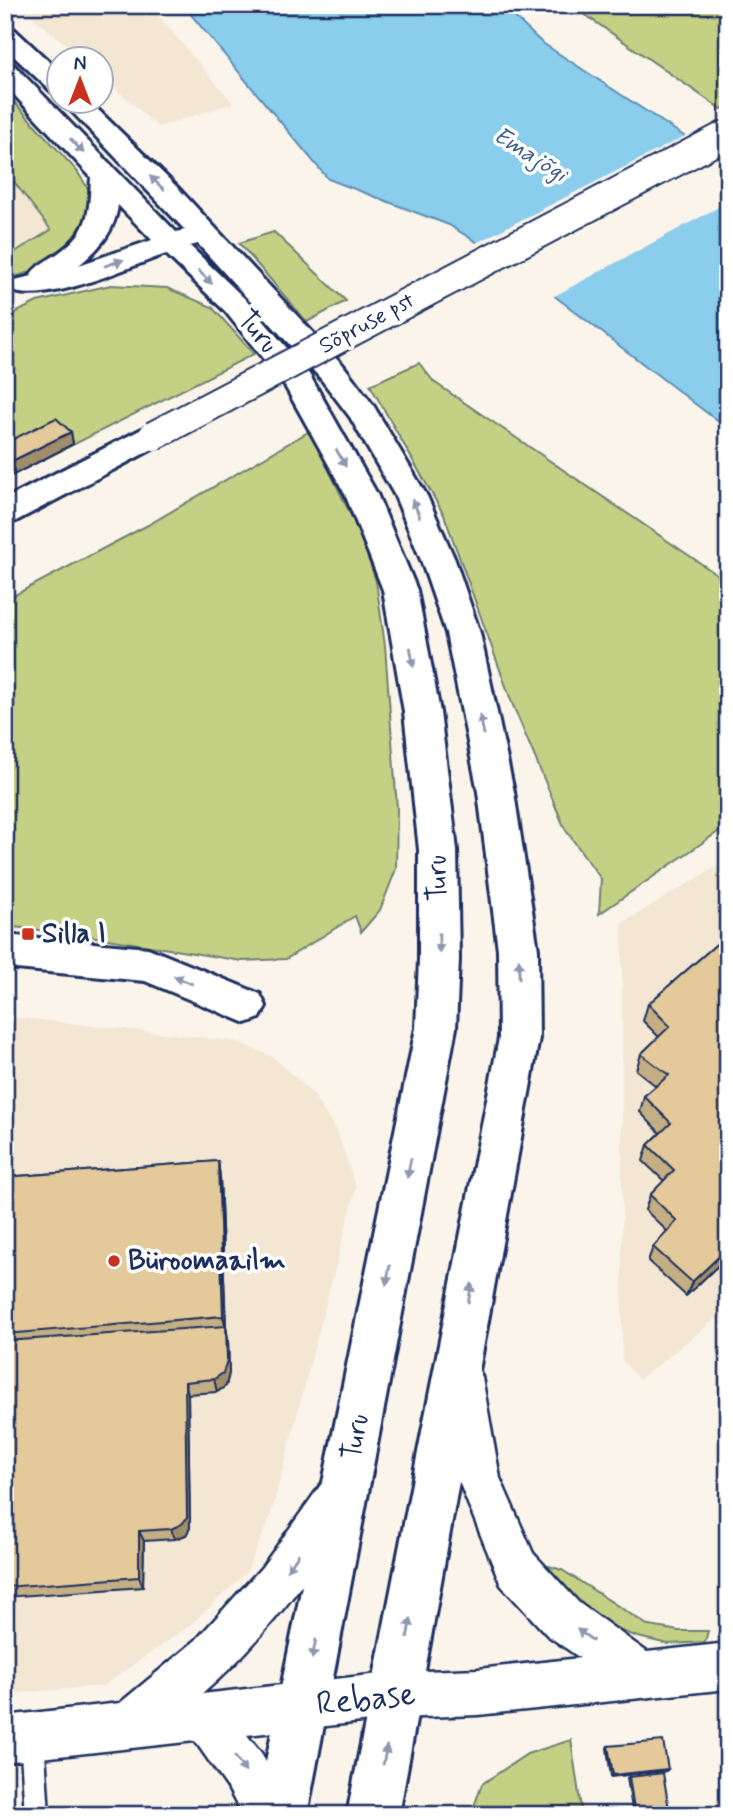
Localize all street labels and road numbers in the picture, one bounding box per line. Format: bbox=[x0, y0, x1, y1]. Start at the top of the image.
street label: Sõpruse pst bbox=[314, 286, 420, 362]
street label: Turu bbox=[228, 302, 286, 362]
street label: Turu bbox=[419, 855, 457, 901]
street label: Turu bbox=[333, 1411, 379, 1463]
street label: Rebase bbox=[314, 1673, 418, 1727]

